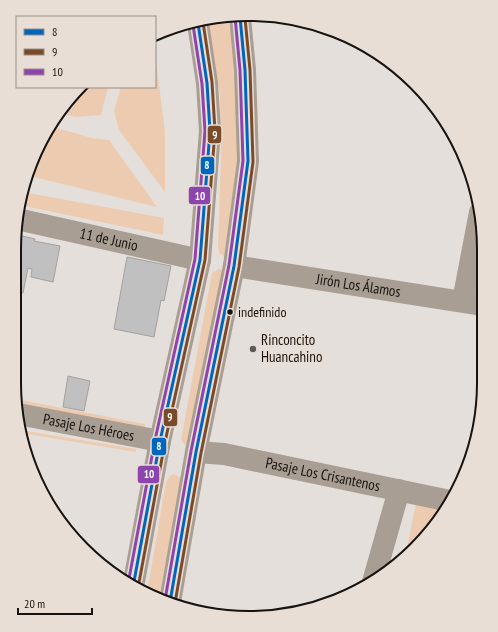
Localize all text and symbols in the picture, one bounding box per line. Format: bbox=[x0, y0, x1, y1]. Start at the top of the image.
legend bbox=[16, 16, 156, 88]
text: 8 bbox=[52, 24, 57, 39]
text: 9 bbox=[52, 44, 57, 59]
text: 10 bbox=[52, 64, 63, 79]
line badge: 9 bbox=[207, 125, 222, 144]
text: 9 bbox=[212, 128, 218, 142]
line badge: 8 bbox=[200, 156, 215, 175]
text: 8 bbox=[204, 158, 210, 172]
line badge: 10 bbox=[188, 186, 211, 205]
text: 10 bbox=[195, 189, 205, 203]
street label: 11 de Junio bbox=[78, 223, 140, 255]
street label: Jirón Los Álamos bbox=[314, 269, 402, 301]
place label: indefinido bbox=[238, 303, 286, 321]
marker: indefinido bbox=[225, 307, 235, 317]
place label: Rinconcito Huancahino bbox=[261, 330, 322, 366]
marker: Rinconcito Huancahino bbox=[248, 344, 258, 354]
line badge: 9 bbox=[163, 408, 178, 427]
street label: Pasaje Los Héroes bbox=[42, 409, 136, 445]
text: 9 bbox=[167, 410, 173, 424]
line badge: 8 bbox=[151, 437, 167, 456]
text: 8 bbox=[156, 439, 162, 453]
street label: Pasaje Los Crisantenos bbox=[264, 453, 382, 495]
line badge: 10 bbox=[137, 465, 160, 484]
text: 10 bbox=[144, 467, 154, 481]
scale bar bbox=[18, 590, 92, 616]
text: 20 m bbox=[24, 596, 45, 611]

